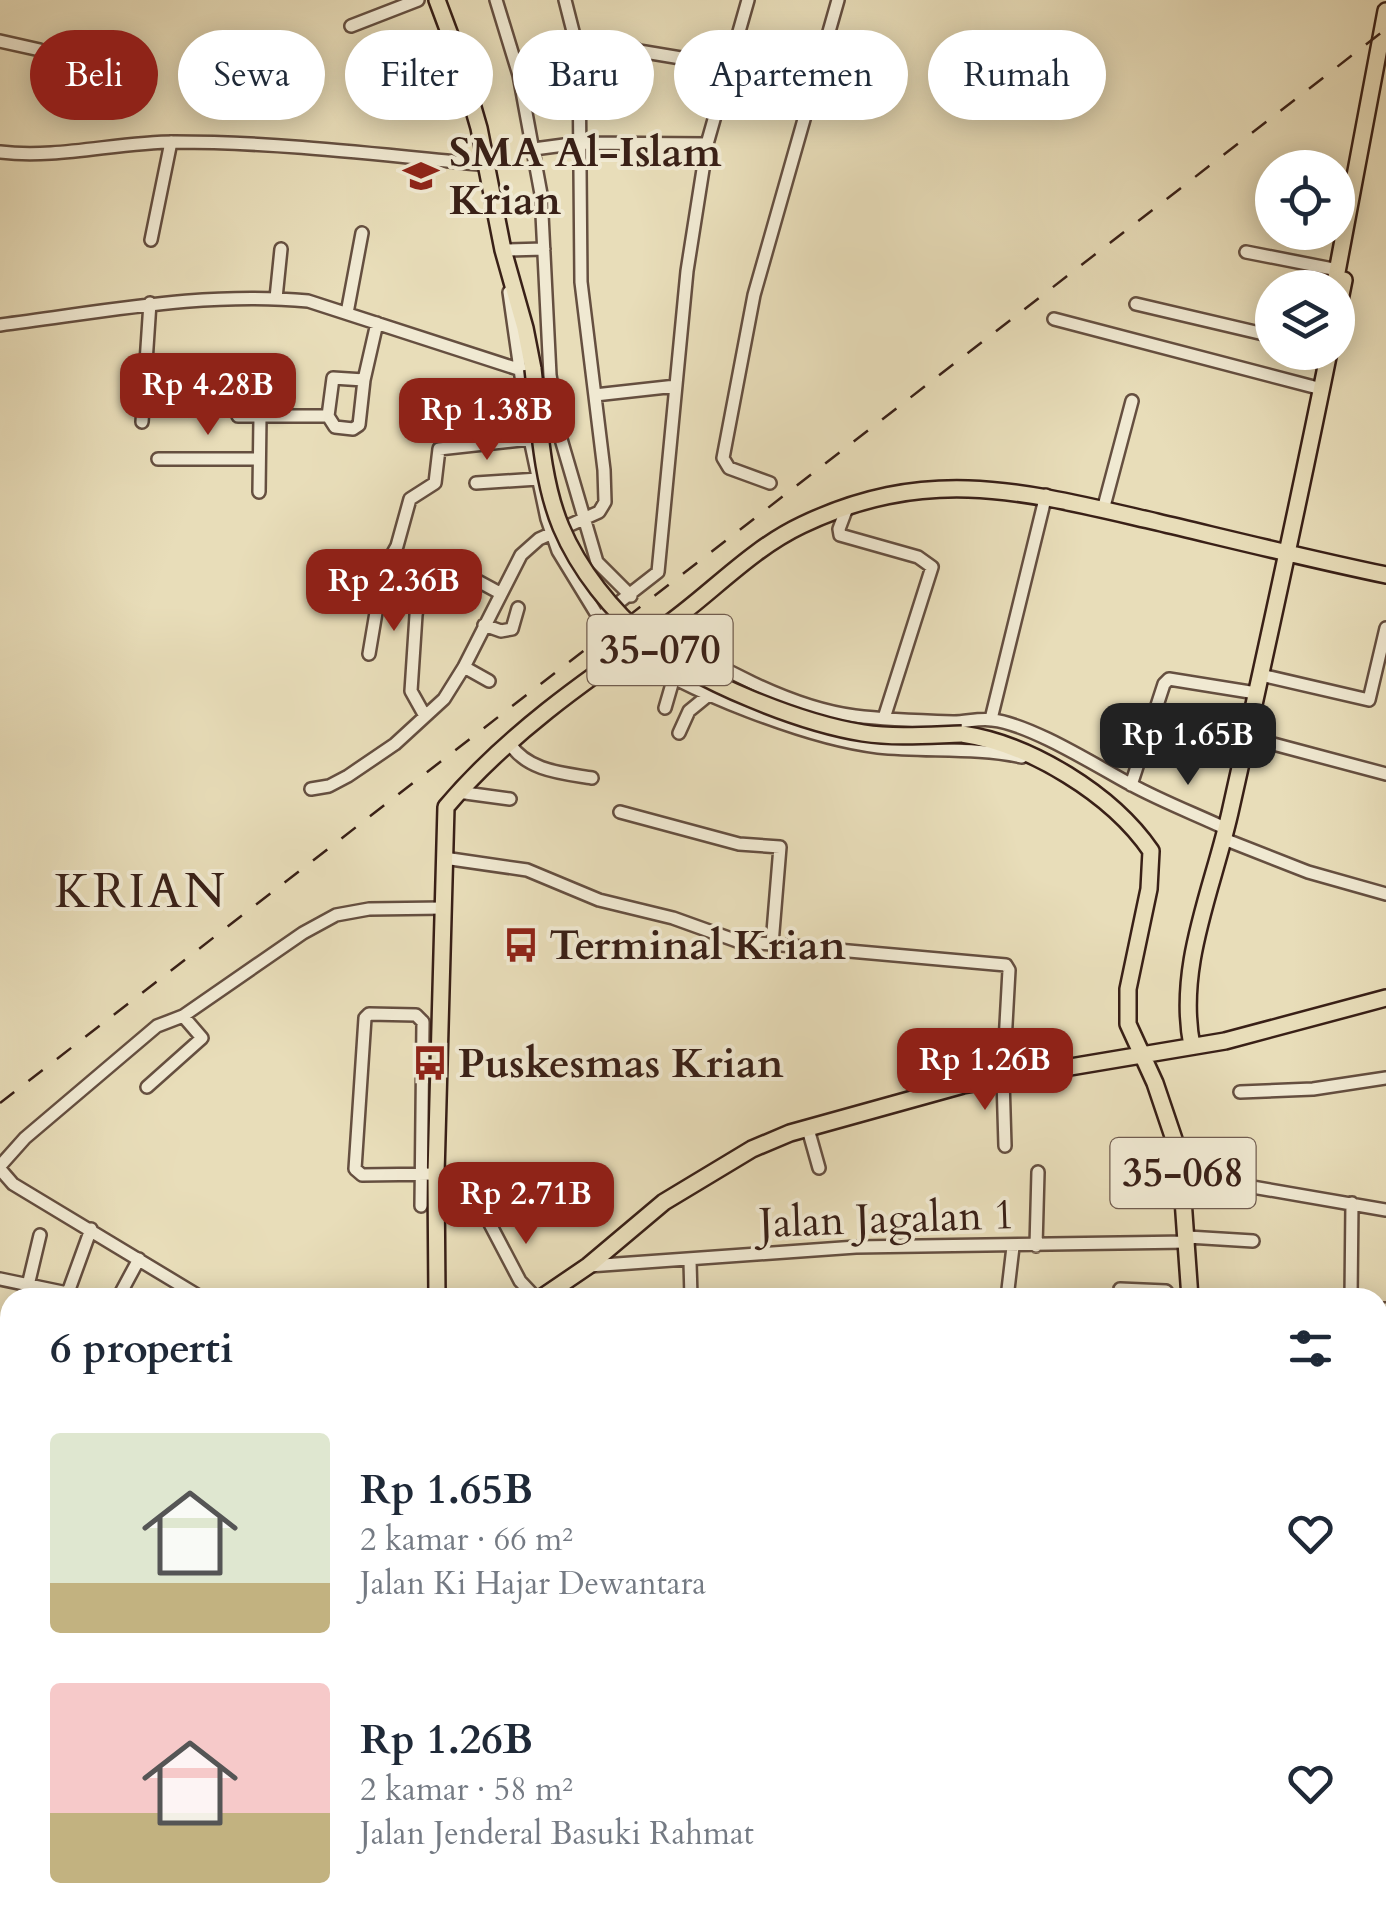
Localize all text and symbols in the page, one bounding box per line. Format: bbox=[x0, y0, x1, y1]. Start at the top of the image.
chip: Beli bbox=[30, 30, 158, 120]
chip: Sewa bbox=[178, 30, 325, 120]
chip: Filter bbox=[345, 30, 493, 120]
chip: Baru bbox=[513, 30, 654, 120]
chip: Apartemen bbox=[674, 30, 908, 120]
chip: Rumah bbox=[928, 30, 1106, 120]
place label: SMA Al-Islam Krian bbox=[449, 124, 722, 229]
map controls bbox=[1255, 150, 1355, 370]
button: locate bbox=[1255, 150, 1355, 250]
school or university icon: SMA Al-Islam Krian bbox=[402, 157, 440, 195]
button: layers bbox=[1255, 270, 1355, 370]
pin: Rp 4.28B bbox=[105, 353, 311, 438]
text: Rp 4.28B bbox=[142, 363, 274, 407]
pin: Rp 1.38B bbox=[384, 378, 590, 463]
text: Rp 1.38B bbox=[421, 388, 553, 432]
pin: Rp 2.36B bbox=[291, 549, 497, 634]
text: Rp 2.36B bbox=[328, 559, 460, 603]
road number: 35-070 bbox=[588, 615, 732, 685]
pin: Rp 1.65B bbox=[1085, 703, 1291, 788]
text: Rp 1.65B bbox=[1122, 713, 1254, 757]
district label: KRIAN bbox=[55, 859, 227, 924]
place label: Terminal Krian bbox=[549, 917, 846, 974]
bus stop icon: Terminal Krian bbox=[502, 926, 540, 964]
pin: Rp 1.26B bbox=[882, 1028, 1088, 1113]
place label: Puskesmas Krian bbox=[458, 1035, 784, 1092]
text: Rp 1.26B bbox=[919, 1038, 1051, 1082]
bus stop icon: Puskesmas Krian bbox=[411, 1044, 449, 1082]
road number: 35-068 bbox=[1110, 1138, 1256, 1208]
pin: Rp 2.71B bbox=[423, 1162, 629, 1247]
text: Rp 2.71B bbox=[460, 1172, 592, 1216]
street label: Jalan Jagalan 1 bbox=[752, 1186, 1016, 1252]
text: 6 properti bbox=[50, 1320, 233, 1377]
icon: filters bbox=[1283, 1321, 1338, 1376]
text: Rp 1.65B bbox=[360, 1461, 533, 1518]
icon: home bbox=[130, 1473, 250, 1593]
icon: heart bbox=[1283, 1506, 1338, 1561]
text: 2 kamar · 66 m² bbox=[360, 1518, 573, 1562]
text: Jalan Ki Hajar Dewantara bbox=[360, 1562, 706, 1606]
text: Rp 1.26B bbox=[360, 1711, 533, 1768]
icon: home bbox=[130, 1723, 250, 1843]
icon: heart bbox=[1283, 1756, 1338, 1811]
text: 2 kamar · 58 m² bbox=[360, 1768, 573, 1812]
text: Jalan Jenderal Basuki Rahmat bbox=[360, 1812, 754, 1856]

